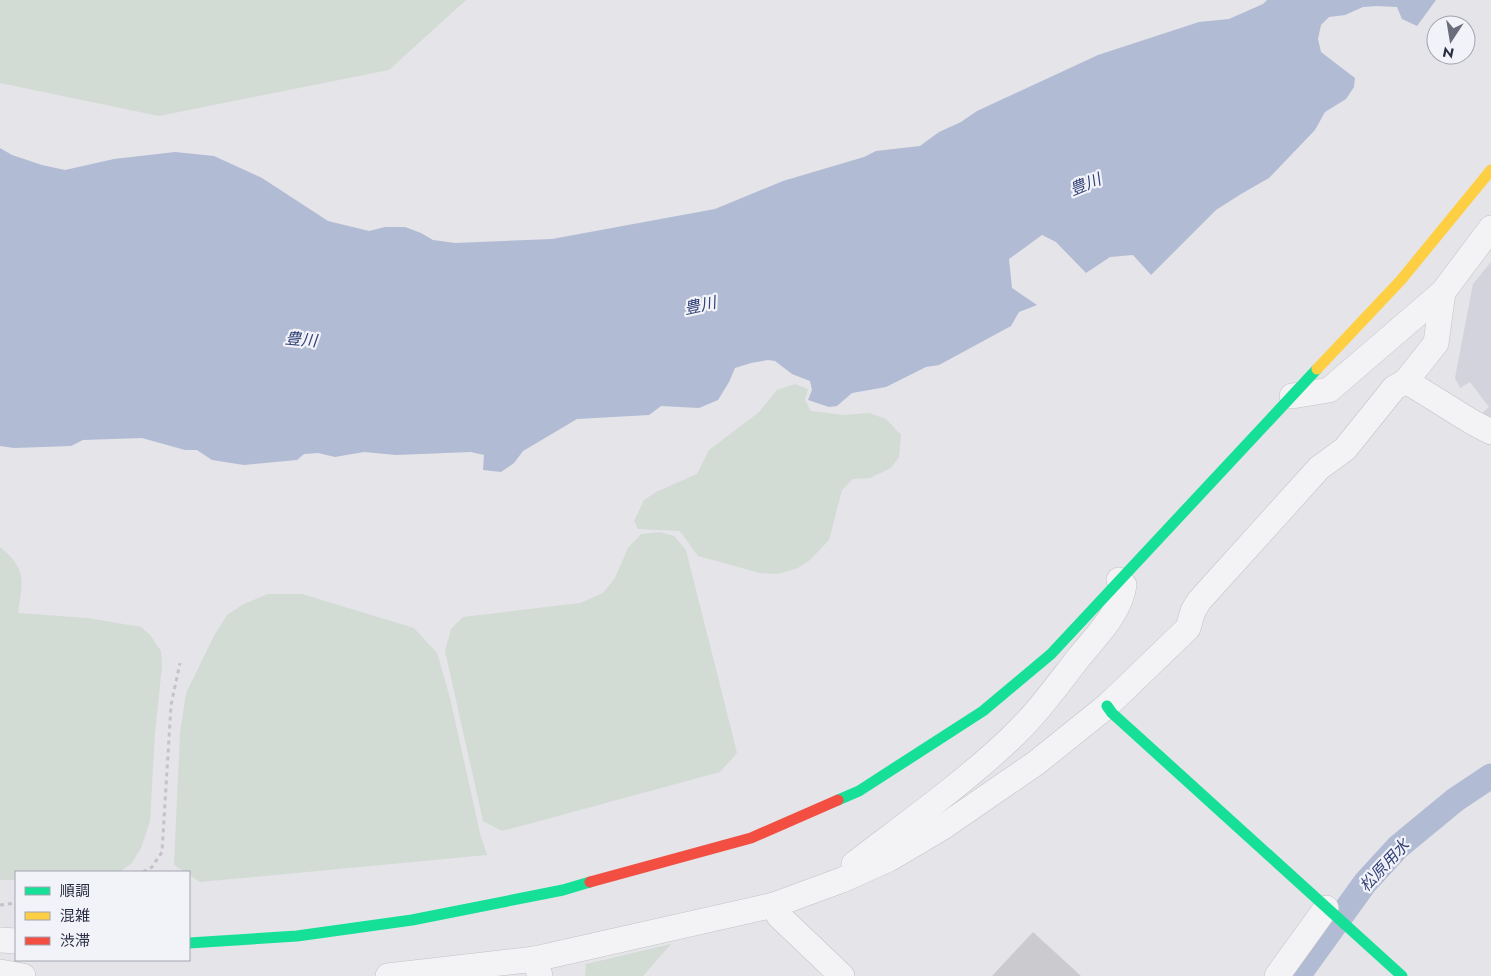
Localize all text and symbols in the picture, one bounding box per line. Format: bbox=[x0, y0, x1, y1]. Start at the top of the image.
north arrow bbox=[1426, 15, 1476, 65]
text: N bbox=[1441, 42, 1456, 64]
water label: 豊川 bbox=[1066, 167, 1106, 201]
water label: 豊川 bbox=[682, 290, 720, 320]
water label: 豊川 bbox=[284, 327, 320, 353]
water label: 松原用水 bbox=[1354, 833, 1416, 897]
legend bbox=[15, 871, 190, 961]
text: 順調 bbox=[60, 880, 90, 902]
text: 混雑 bbox=[60, 905, 90, 927]
text: 渋滞 bbox=[60, 930, 90, 952]

